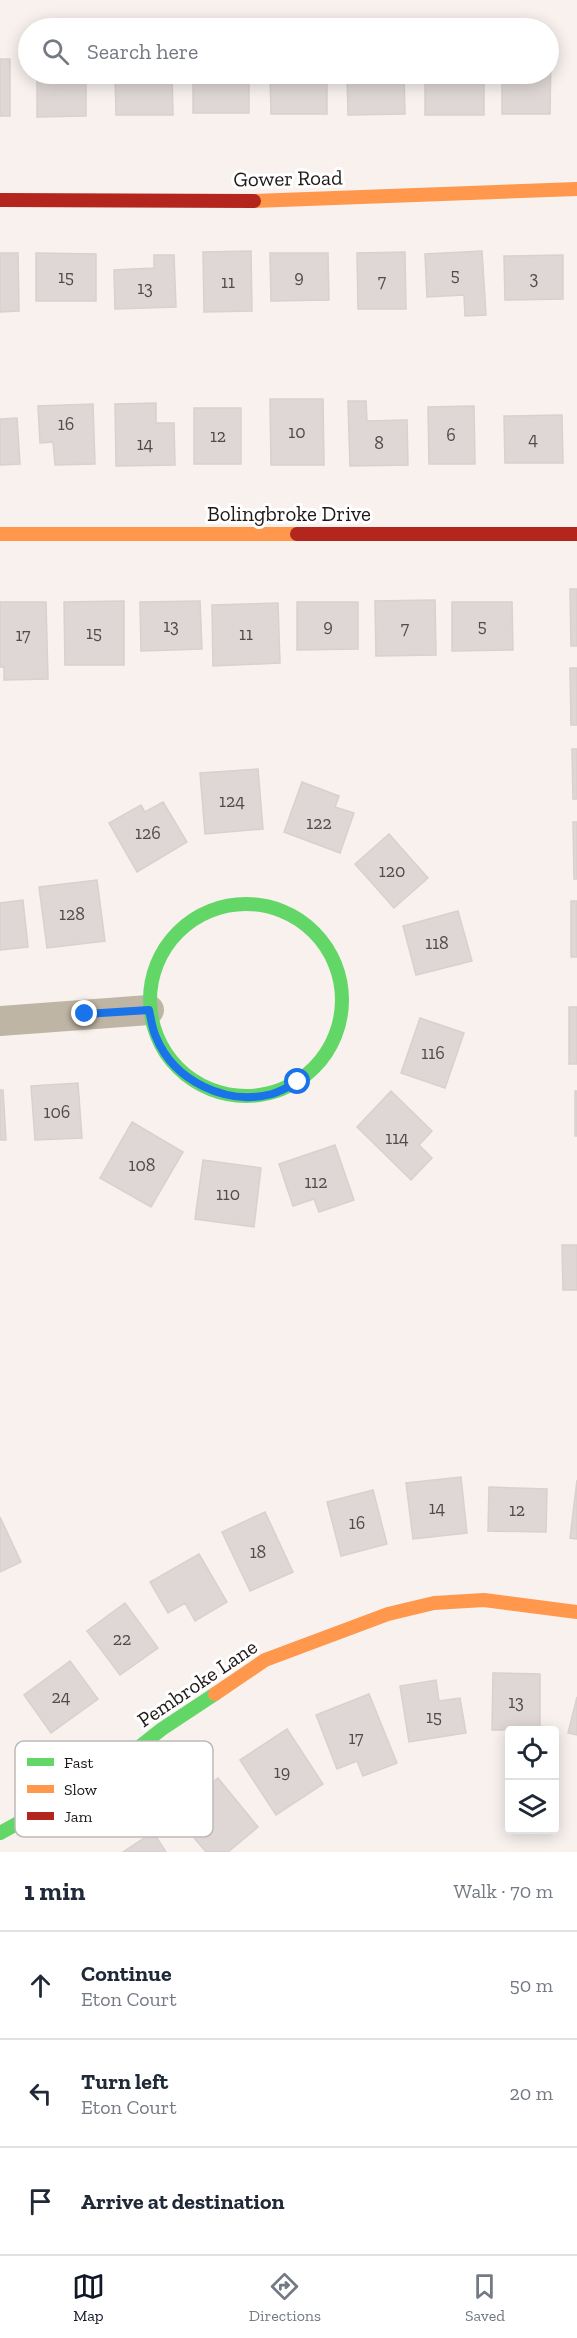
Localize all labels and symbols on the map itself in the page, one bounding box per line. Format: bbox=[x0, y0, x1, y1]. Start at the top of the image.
street label: Gower Road bbox=[233, 165, 343, 191]
house number: 5 bbox=[450, 264, 460, 286]
house number: 15 bbox=[58, 266, 74, 288]
house number: 9 bbox=[294, 266, 304, 288]
house number: 3 bbox=[530, 267, 539, 289]
house number: 7 bbox=[378, 270, 387, 292]
house number: 11 bbox=[221, 271, 235, 293]
house number: 13 bbox=[137, 277, 153, 299]
house number: 16 bbox=[58, 413, 74, 435]
house number: 10 bbox=[288, 421, 306, 443]
house number: 6 bbox=[446, 424, 456, 446]
house number: 12 bbox=[210, 425, 226, 447]
house number: 4 bbox=[528, 428, 538, 450]
house number: 8 bbox=[374, 432, 384, 454]
house number: 14 bbox=[137, 433, 154, 455]
street label: Bolingbroke Drive bbox=[207, 501, 371, 526]
house number: 13 bbox=[163, 615, 179, 637]
house number: 9 bbox=[323, 615, 333, 637]
house number: 5 bbox=[477, 615, 487, 637]
house number: 7 bbox=[401, 617, 410, 639]
house number: 15 bbox=[86, 622, 102, 644]
house number: 11 bbox=[239, 623, 253, 645]
house number: 17 bbox=[15, 624, 31, 646]
house number: 124 bbox=[219, 790, 245, 812]
house number: 122 bbox=[306, 812, 332, 834]
house number: 126 bbox=[135, 822, 161, 844]
house number: 120 bbox=[379, 860, 405, 882]
house number: 128 bbox=[59, 903, 85, 925]
house number: 118 bbox=[425, 932, 449, 954]
route end bbox=[71, 1000, 97, 1026]
house number: 116 bbox=[421, 1042, 445, 1064]
route start bbox=[284, 1068, 310, 1094]
house number: 106 bbox=[44, 1101, 70, 1123]
house number: 114 bbox=[385, 1127, 409, 1149]
house number: 108 bbox=[129, 1154, 155, 1176]
house number: 112 bbox=[304, 1171, 328, 1193]
house number: 110 bbox=[216, 1183, 240, 1205]
house number: 14 bbox=[429, 1497, 446, 1519]
house number: 12 bbox=[509, 1499, 525, 1521]
house number: 16 bbox=[349, 1512, 365, 1534]
house number: 18 bbox=[250, 1541, 266, 1563]
house number: 22 bbox=[113, 1628, 131, 1650]
street label: Pembroke Lane bbox=[132, 1634, 262, 1732]
house number: 24 bbox=[52, 1686, 71, 1708]
house number: 13 bbox=[508, 1691, 524, 1713]
house number: 15 bbox=[426, 1706, 442, 1728]
house number: 17 bbox=[348, 1727, 364, 1749]
legend bbox=[15, 1741, 213, 1837]
text: Fast bbox=[64, 1753, 93, 1772]
house number: 19 bbox=[274, 1761, 290, 1783]
text: Slow bbox=[64, 1780, 98, 1799]
text: Jam bbox=[64, 1807, 93, 1826]

